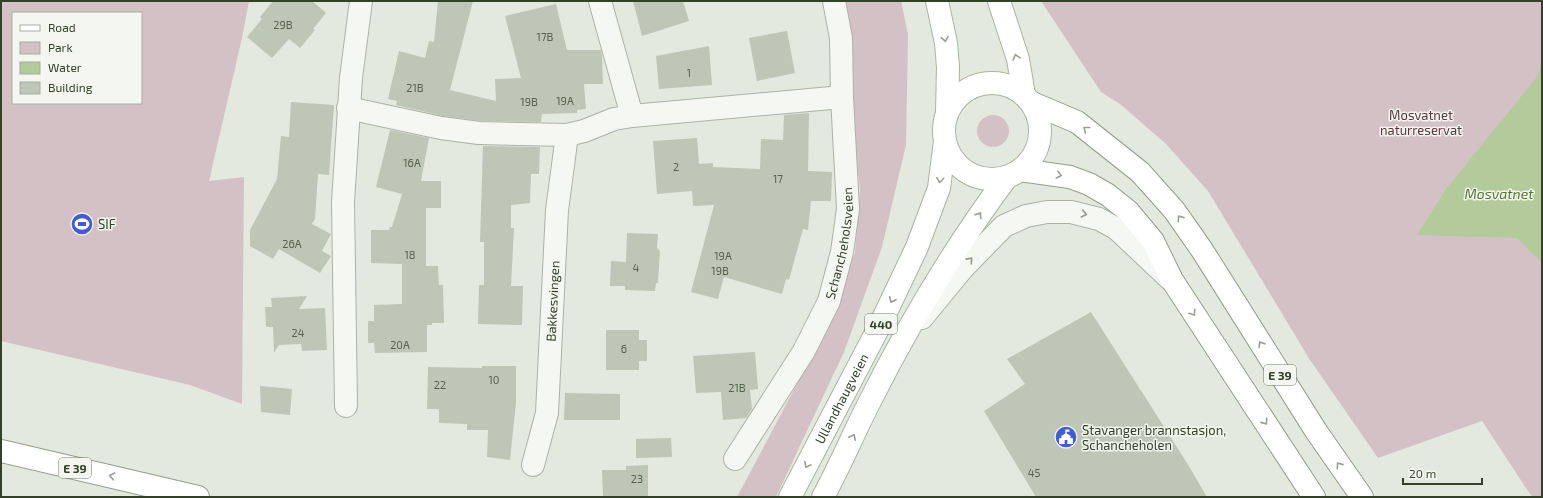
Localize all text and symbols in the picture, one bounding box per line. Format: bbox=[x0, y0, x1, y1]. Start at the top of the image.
legend bbox=[12, 12, 142, 104]
house number: 29B bbox=[273, 18, 293, 31]
text: Road bbox=[48, 20, 76, 34]
house number: 17B bbox=[537, 30, 554, 43]
one-way arrow bbox=[940, 36, 949, 42]
text: Park bbox=[48, 40, 73, 54]
one-way arrow bbox=[1013, 53, 1021, 60]
text: Water bbox=[48, 60, 82, 74]
house number: 1 bbox=[687, 66, 691, 79]
text: Building bbox=[48, 80, 93, 94]
house number: 21B bbox=[406, 81, 424, 94]
house number: 19A bbox=[556, 94, 574, 107]
house number: 19B bbox=[520, 95, 538, 108]
park label: Mosvatnet naturreservat bbox=[1380, 107, 1462, 138]
one-way arrow bbox=[1084, 127, 1091, 134]
house number: 16A bbox=[403, 156, 421, 169]
house number: 2 bbox=[673, 160, 679, 173]
one-way arrow bbox=[1055, 170, 1062, 179]
house number: 17 bbox=[773, 172, 783, 185]
one-way arrow bbox=[936, 177, 945, 183]
water label: Mosvatnet bbox=[1465, 185, 1534, 202]
street label: Schancheholsveien bbox=[822, 187, 856, 301]
one-way arrow bbox=[1080, 210, 1087, 218]
sports icon: SIF bbox=[69, 211, 95, 237]
one-way arrow bbox=[974, 212, 982, 219]
one-way arrow bbox=[1177, 215, 1185, 222]
place label: SIF bbox=[98, 216, 116, 232]
house number: 26A bbox=[282, 237, 302, 250]
house number: 18 bbox=[404, 248, 416, 261]
house number: 19A bbox=[714, 249, 732, 262]
one-way arrow bbox=[966, 257, 973, 265]
street label: Bakkesvingen bbox=[543, 260, 563, 342]
house number: 4 bbox=[633, 261, 640, 274]
house number: 19B bbox=[711, 264, 729, 277]
one-way arrow bbox=[889, 296, 897, 303]
one-way arrow bbox=[1189, 309, 1196, 316]
road number: 440 bbox=[865, 314, 897, 334]
house number: 24 bbox=[292, 326, 305, 339]
house number: 20A bbox=[390, 338, 410, 351]
one-way arrow bbox=[1259, 341, 1266, 348]
house number: 6 bbox=[621, 342, 627, 355]
street label: Ullandhaugveien bbox=[811, 351, 872, 446]
road number: E 39 bbox=[1264, 365, 1296, 385]
house number: 10 bbox=[488, 373, 500, 386]
house number: 22 bbox=[434, 378, 446, 391]
house number: 21B bbox=[728, 381, 746, 394]
one-way arrow bbox=[1260, 417, 1267, 424]
place label: Stavanger brannstasjon, Schancheholen bbox=[1082, 422, 1226, 453]
public building icon: Stavanger brannstasjon, Schancheholen bbox=[1053, 424, 1079, 450]
one-way arrow bbox=[848, 434, 856, 441]
road number: E 39 bbox=[59, 458, 91, 478]
scale bar bbox=[1403, 460, 1482, 486]
one-way arrow bbox=[804, 461, 811, 469]
one-way arrow bbox=[1336, 462, 1344, 469]
house number: 45 bbox=[1028, 466, 1040, 479]
text: 20 m bbox=[1409, 466, 1436, 480]
house number: 23 bbox=[631, 472, 643, 485]
one-way arrow bbox=[108, 473, 115, 481]

